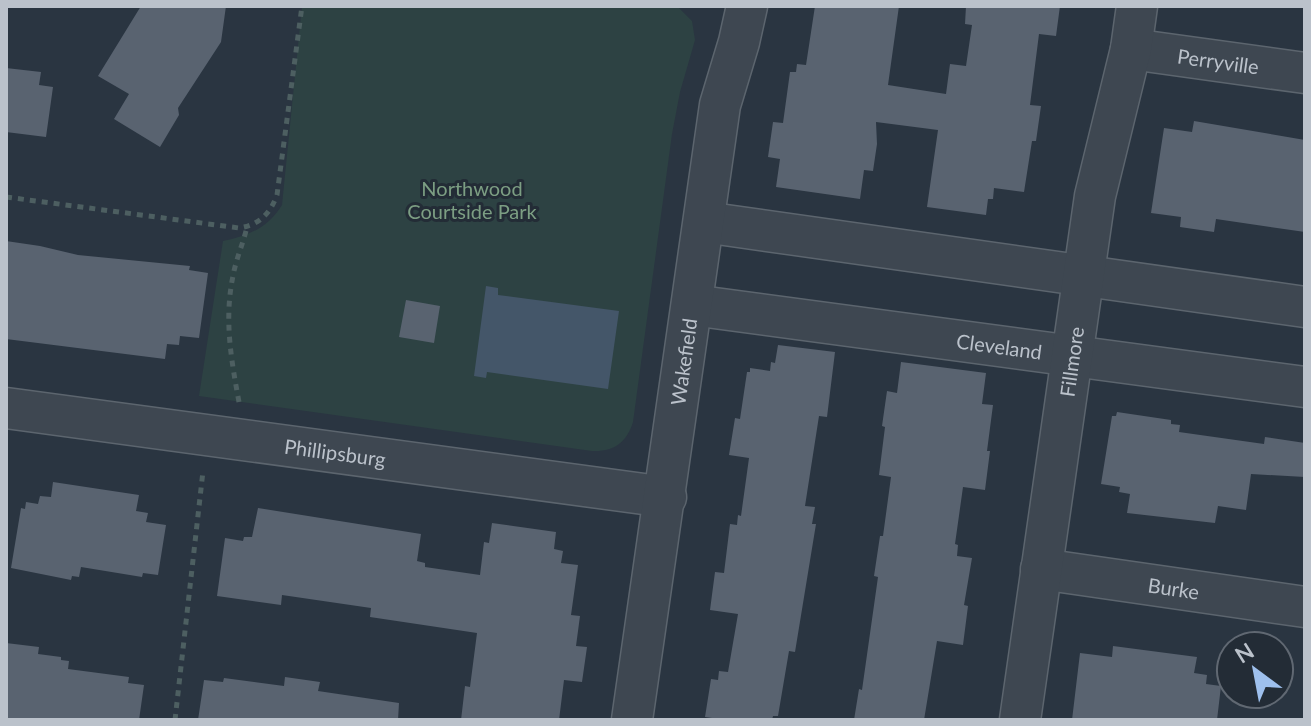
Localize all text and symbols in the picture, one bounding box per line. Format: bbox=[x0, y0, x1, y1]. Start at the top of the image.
street label: Perryville bbox=[1176, 44, 1260, 79]
park label: Northwood Courtside Park bbox=[407, 176, 538, 223]
street label: Wakefield bbox=[665, 317, 701, 407]
street label: Fillmore bbox=[1054, 325, 1088, 398]
street label: Cleveland bbox=[955, 328, 1044, 364]
street label: Phillipsburg bbox=[283, 434, 387, 471]
street label: Burke bbox=[1147, 573, 1201, 604]
north arrow bbox=[1215, 630, 1295, 710]
text: N bbox=[1230, 637, 1258, 669]

